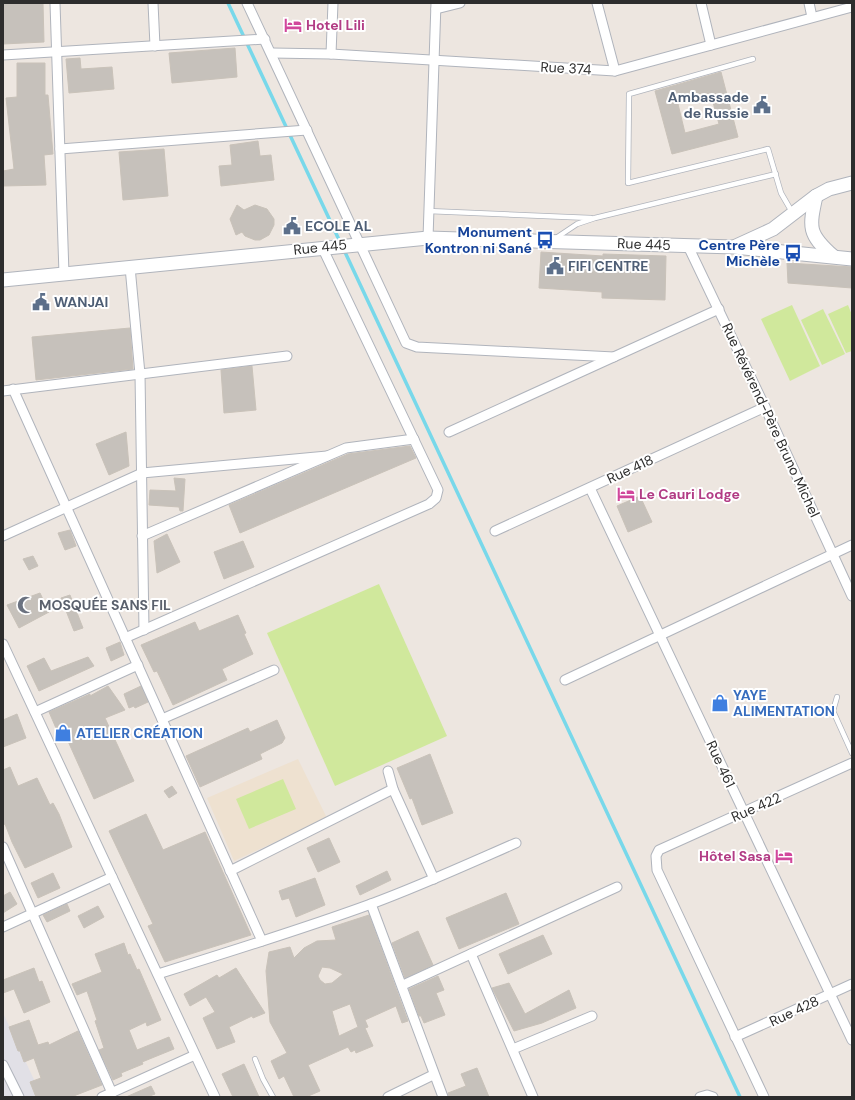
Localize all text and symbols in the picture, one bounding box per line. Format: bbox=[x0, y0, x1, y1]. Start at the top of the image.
hotel icon: Hotel Lili bbox=[283, 15, 303, 35]
place label: Hotel Lili bbox=[306, 16, 365, 34]
street label: Rue 374 bbox=[540, 58, 593, 78]
place label: Ambassade de Russie bbox=[668, 88, 749, 122]
public building icon: Ambassade de Russie bbox=[752, 95, 772, 115]
public building icon: ECOLE AL bbox=[282, 216, 302, 236]
place label: ECOLE AL bbox=[305, 217, 372, 235]
place label: Monument Kontron ni Sané bbox=[425, 223, 532, 257]
bus stop icon: Monument Kontron ni Sané bbox=[535, 230, 555, 250]
street label: Rue 445 bbox=[617, 234, 671, 254]
street label: Rue 445 bbox=[292, 235, 348, 259]
place label: Centre Père Michèle bbox=[698, 236, 780, 270]
bus stop icon: Centre Père Michèle bbox=[783, 243, 803, 263]
public building icon: FIFI CENTRE bbox=[545, 256, 565, 276]
place label: FIFI CENTRE bbox=[568, 257, 649, 275]
public building icon: WANJAI bbox=[31, 292, 51, 312]
place label: WANJAI bbox=[54, 293, 108, 311]
street label: Rue Révérend-Père Bruno Michel bbox=[718, 320, 824, 520]
street label: Rue 418 bbox=[604, 450, 656, 488]
hotel icon: Le Cauri Lodge bbox=[616, 484, 636, 504]
place label: Le Cauri Lodge bbox=[639, 485, 740, 503]
mosque icon: MOSQUÉE SANS FIL bbox=[16, 595, 36, 615]
place label: MOSQUÉE SANS FIL bbox=[39, 596, 171, 614]
place label: YAYE ALIMENTATION bbox=[733, 686, 835, 720]
shop icon: YAYE ALIMENTATION bbox=[710, 693, 730, 713]
shop icon: ATELIER CRÉATION bbox=[53, 723, 73, 743]
place label: ATELIER CRÉATION bbox=[76, 724, 203, 742]
street label: Rue 461 bbox=[702, 738, 740, 790]
street label: Rue 422 bbox=[728, 788, 784, 826]
hotel icon: Hôtel Sasa bbox=[774, 846, 794, 866]
place label: Hôtel Sasa bbox=[699, 847, 771, 865]
street label: Rue 428 bbox=[766, 992, 822, 1030]

